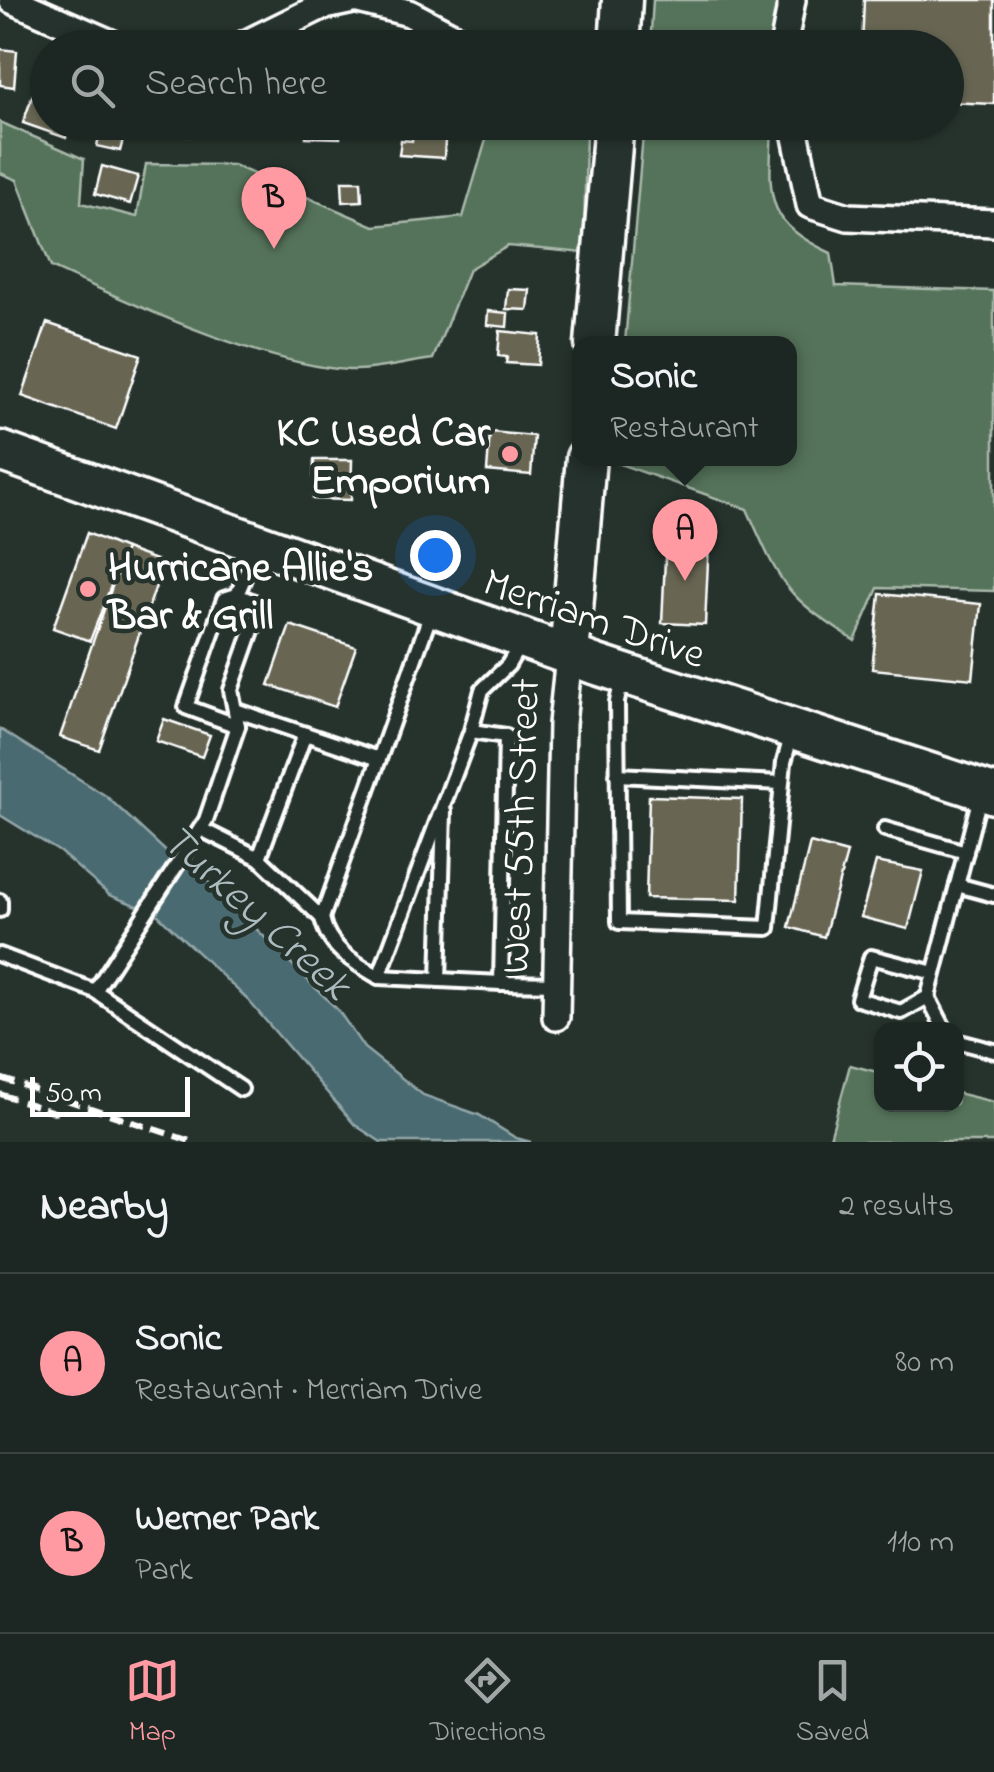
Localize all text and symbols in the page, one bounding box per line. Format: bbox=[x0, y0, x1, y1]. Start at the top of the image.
search box bbox=[30, 30, 964, 140]
text: Search here bbox=[145, 57, 327, 113]
icon: search bbox=[65, 58, 120, 113]
pin: B bbox=[242, 166, 306, 249]
popup bbox=[572, 336, 797, 466]
text: Sonic bbox=[610, 350, 697, 406]
place label: KC Used Car Emporium bbox=[276, 404, 491, 513]
text: Restaurant bbox=[610, 406, 759, 453]
marker: KC Used Car Emporium bbox=[499, 443, 521, 465]
pin: A bbox=[652, 498, 718, 581]
your location bbox=[410, 530, 461, 581]
place label: Hurricane Allie's Bar & Grill bbox=[106, 539, 373, 648]
street label: Merriam Drive bbox=[474, 554, 713, 687]
marker: Hurricane Allie's Bar & Grill bbox=[77, 578, 99, 600]
street label: West 55th Street bbox=[487, 677, 558, 975]
water label: Turkey Creek bbox=[144, 810, 367, 1019]
map controls bbox=[874, 1022, 964, 1112]
button: locate bbox=[874, 1022, 964, 1112]
scale bar bbox=[30, 1072, 190, 1116]
text: 50 m bbox=[45, 1074, 102, 1115]
text: Nearby bbox=[40, 1177, 168, 1238]
text: 2 results bbox=[839, 1184, 954, 1231]
text: Sonic bbox=[135, 1312, 222, 1368]
text: A bbox=[63, 1340, 82, 1387]
text: 80 m bbox=[895, 1340, 954, 1387]
text: Restaurant · Merriam Drive bbox=[135, 1368, 482, 1415]
text: Werner Park bbox=[135, 1492, 319, 1548]
text: B bbox=[62, 1520, 83, 1567]
text: 110 m bbox=[887, 1520, 954, 1567]
text: Park bbox=[135, 1548, 193, 1595]
tab: Map bbox=[125, 1653, 180, 1754]
tab: Directions bbox=[430, 1653, 546, 1754]
tab: Saved bbox=[796, 1653, 869, 1754]

